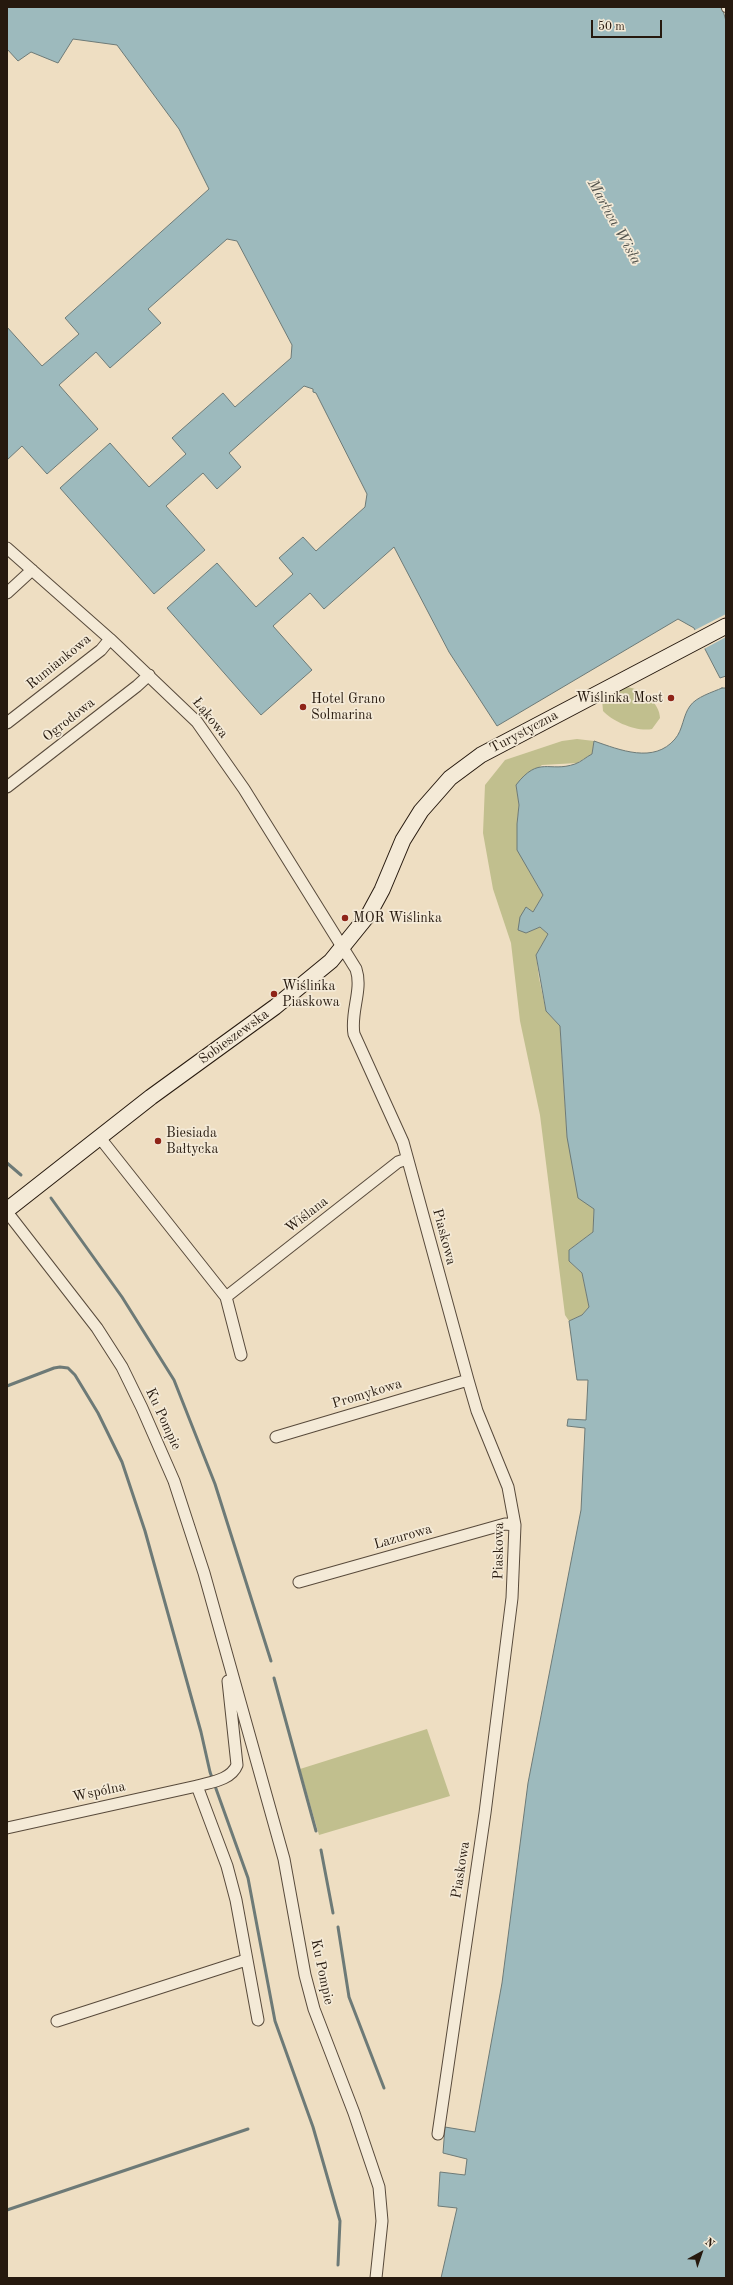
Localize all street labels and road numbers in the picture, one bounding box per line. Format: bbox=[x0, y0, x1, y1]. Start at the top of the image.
street label: Rumiankowa bbox=[23, 631, 95, 693]
street label: Ogrodowa bbox=[40, 694, 98, 746]
street label: Łąkowa bbox=[188, 694, 232, 742]
street label: Turystyczna bbox=[487, 707, 561, 757]
street label: Sobieszewska bbox=[196, 1006, 272, 1068]
street label: Wiślana bbox=[282, 1193, 332, 1237]
street label: Piaskowa bbox=[428, 1207, 460, 1267]
street label: Promykowa bbox=[330, 1375, 404, 1413]
street label: Ku Pompie bbox=[141, 1385, 185, 1453]
street label: Lazurowa bbox=[372, 1521, 434, 1553]
street label: Piaskowa bbox=[490, 1522, 508, 1580]
street label: Wspólna bbox=[71, 1778, 127, 1806]
street label: Piaskowa bbox=[448, 1840, 474, 1900]
street label: Ku Pompie bbox=[307, 1938, 337, 2006]

